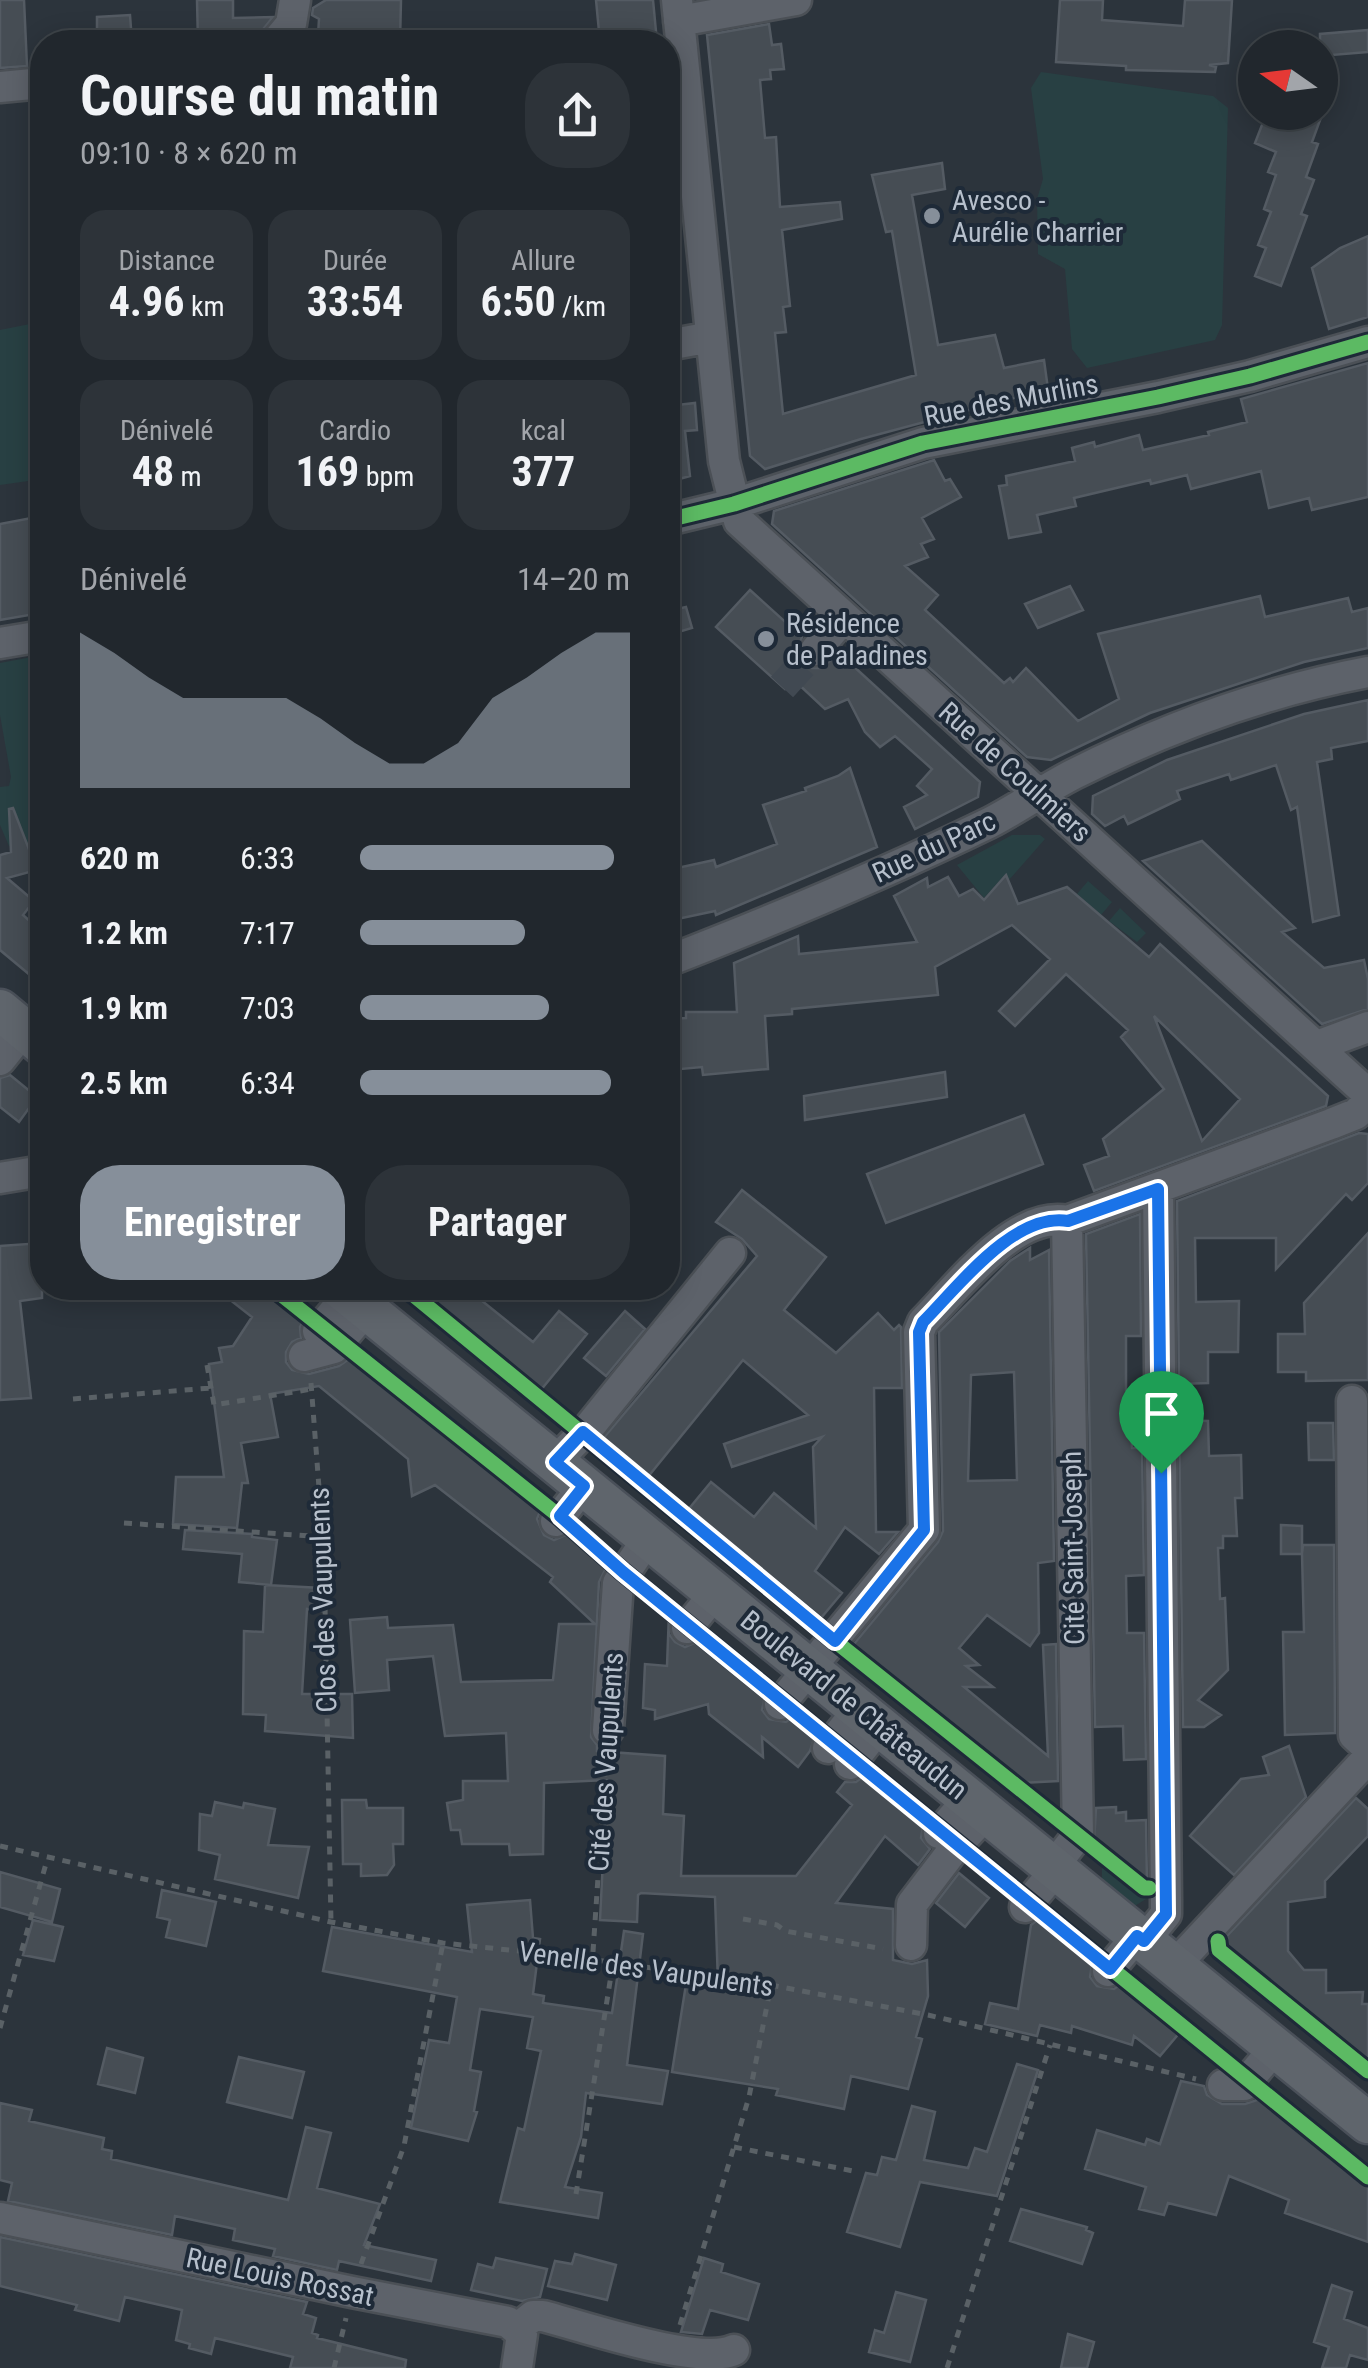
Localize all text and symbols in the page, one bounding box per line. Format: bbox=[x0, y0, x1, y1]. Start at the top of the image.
north arrow bbox=[1238, 30, 1338, 130]
map controls bbox=[1238, 30, 1338, 130]
button: share bbox=[525, 63, 630, 168]
text: Course du matin bbox=[80, 64, 439, 128]
text: 09:10 · 8 × 620 m bbox=[80, 134, 298, 172]
place label: Avesco - Aurélie Charrier bbox=[952, 184, 1123, 249]
marker: Avesco - Aurélie Charrier bbox=[921, 205, 943, 227]
text: Distance bbox=[118, 244, 215, 277]
text: Durée bbox=[323, 244, 387, 277]
text: Allure bbox=[511, 244, 575, 277]
text: 4.96 bbox=[109, 277, 185, 326]
text: 33:54 bbox=[307, 277, 403, 326]
text: 6:50 bbox=[480, 277, 556, 326]
text: km bbox=[185, 290, 225, 323]
text: /km bbox=[556, 290, 606, 323]
street label: Rue des Murlins bbox=[921, 367, 1101, 433]
text: Dénivelé bbox=[120, 414, 213, 447]
text: Cardio bbox=[319, 414, 391, 447]
text: kcal bbox=[521, 414, 566, 447]
text: 48 bbox=[132, 447, 174, 496]
text: 169 bbox=[296, 447, 359, 496]
text: 377 bbox=[511, 447, 575, 496]
text: m bbox=[174, 460, 202, 493]
text: bpm bbox=[359, 460, 414, 493]
text: Dénivelé bbox=[80, 560, 187, 598]
text: 14–20 m bbox=[517, 560, 630, 598]
place label: Résidence de Paladines bbox=[786, 607, 928, 672]
marker: Résidence de Paladines bbox=[755, 628, 777, 650]
street label: Rue de Coulmiers bbox=[932, 695, 1098, 849]
street label: Rue du Parc bbox=[867, 804, 1001, 890]
text: 620 m bbox=[80, 839, 160, 877]
text: 6:33 bbox=[240, 839, 295, 877]
text: 1.2 km bbox=[80, 914, 168, 952]
text: 7:17 bbox=[240, 914, 295, 952]
text: 1.9 km bbox=[80, 989, 168, 1027]
text: 7:03 bbox=[240, 989, 295, 1027]
text: 2.5 km bbox=[80, 1064, 168, 1102]
text: 6:34 bbox=[240, 1064, 295, 1102]
button: Enregistrer bbox=[80, 1165, 345, 1280]
button: Partager bbox=[365, 1165, 630, 1280]
pin bbox=[1119, 1371, 1204, 1474]
icon: arrive bbox=[1134, 1386, 1189, 1441]
street label: Cité Saint-Joseph bbox=[1055, 1451, 1091, 1645]
street label: Clos des Vaupulents bbox=[303, 1487, 343, 1713]
street label: Boulevard de Châteaudun bbox=[734, 1604, 974, 1806]
street label: Cité des Vaupulents bbox=[582, 1651, 630, 1873]
street label: Venelle des Vaupulents bbox=[516, 1935, 776, 2003]
street label: Rue Louis Rossat bbox=[183, 2241, 377, 2313]

